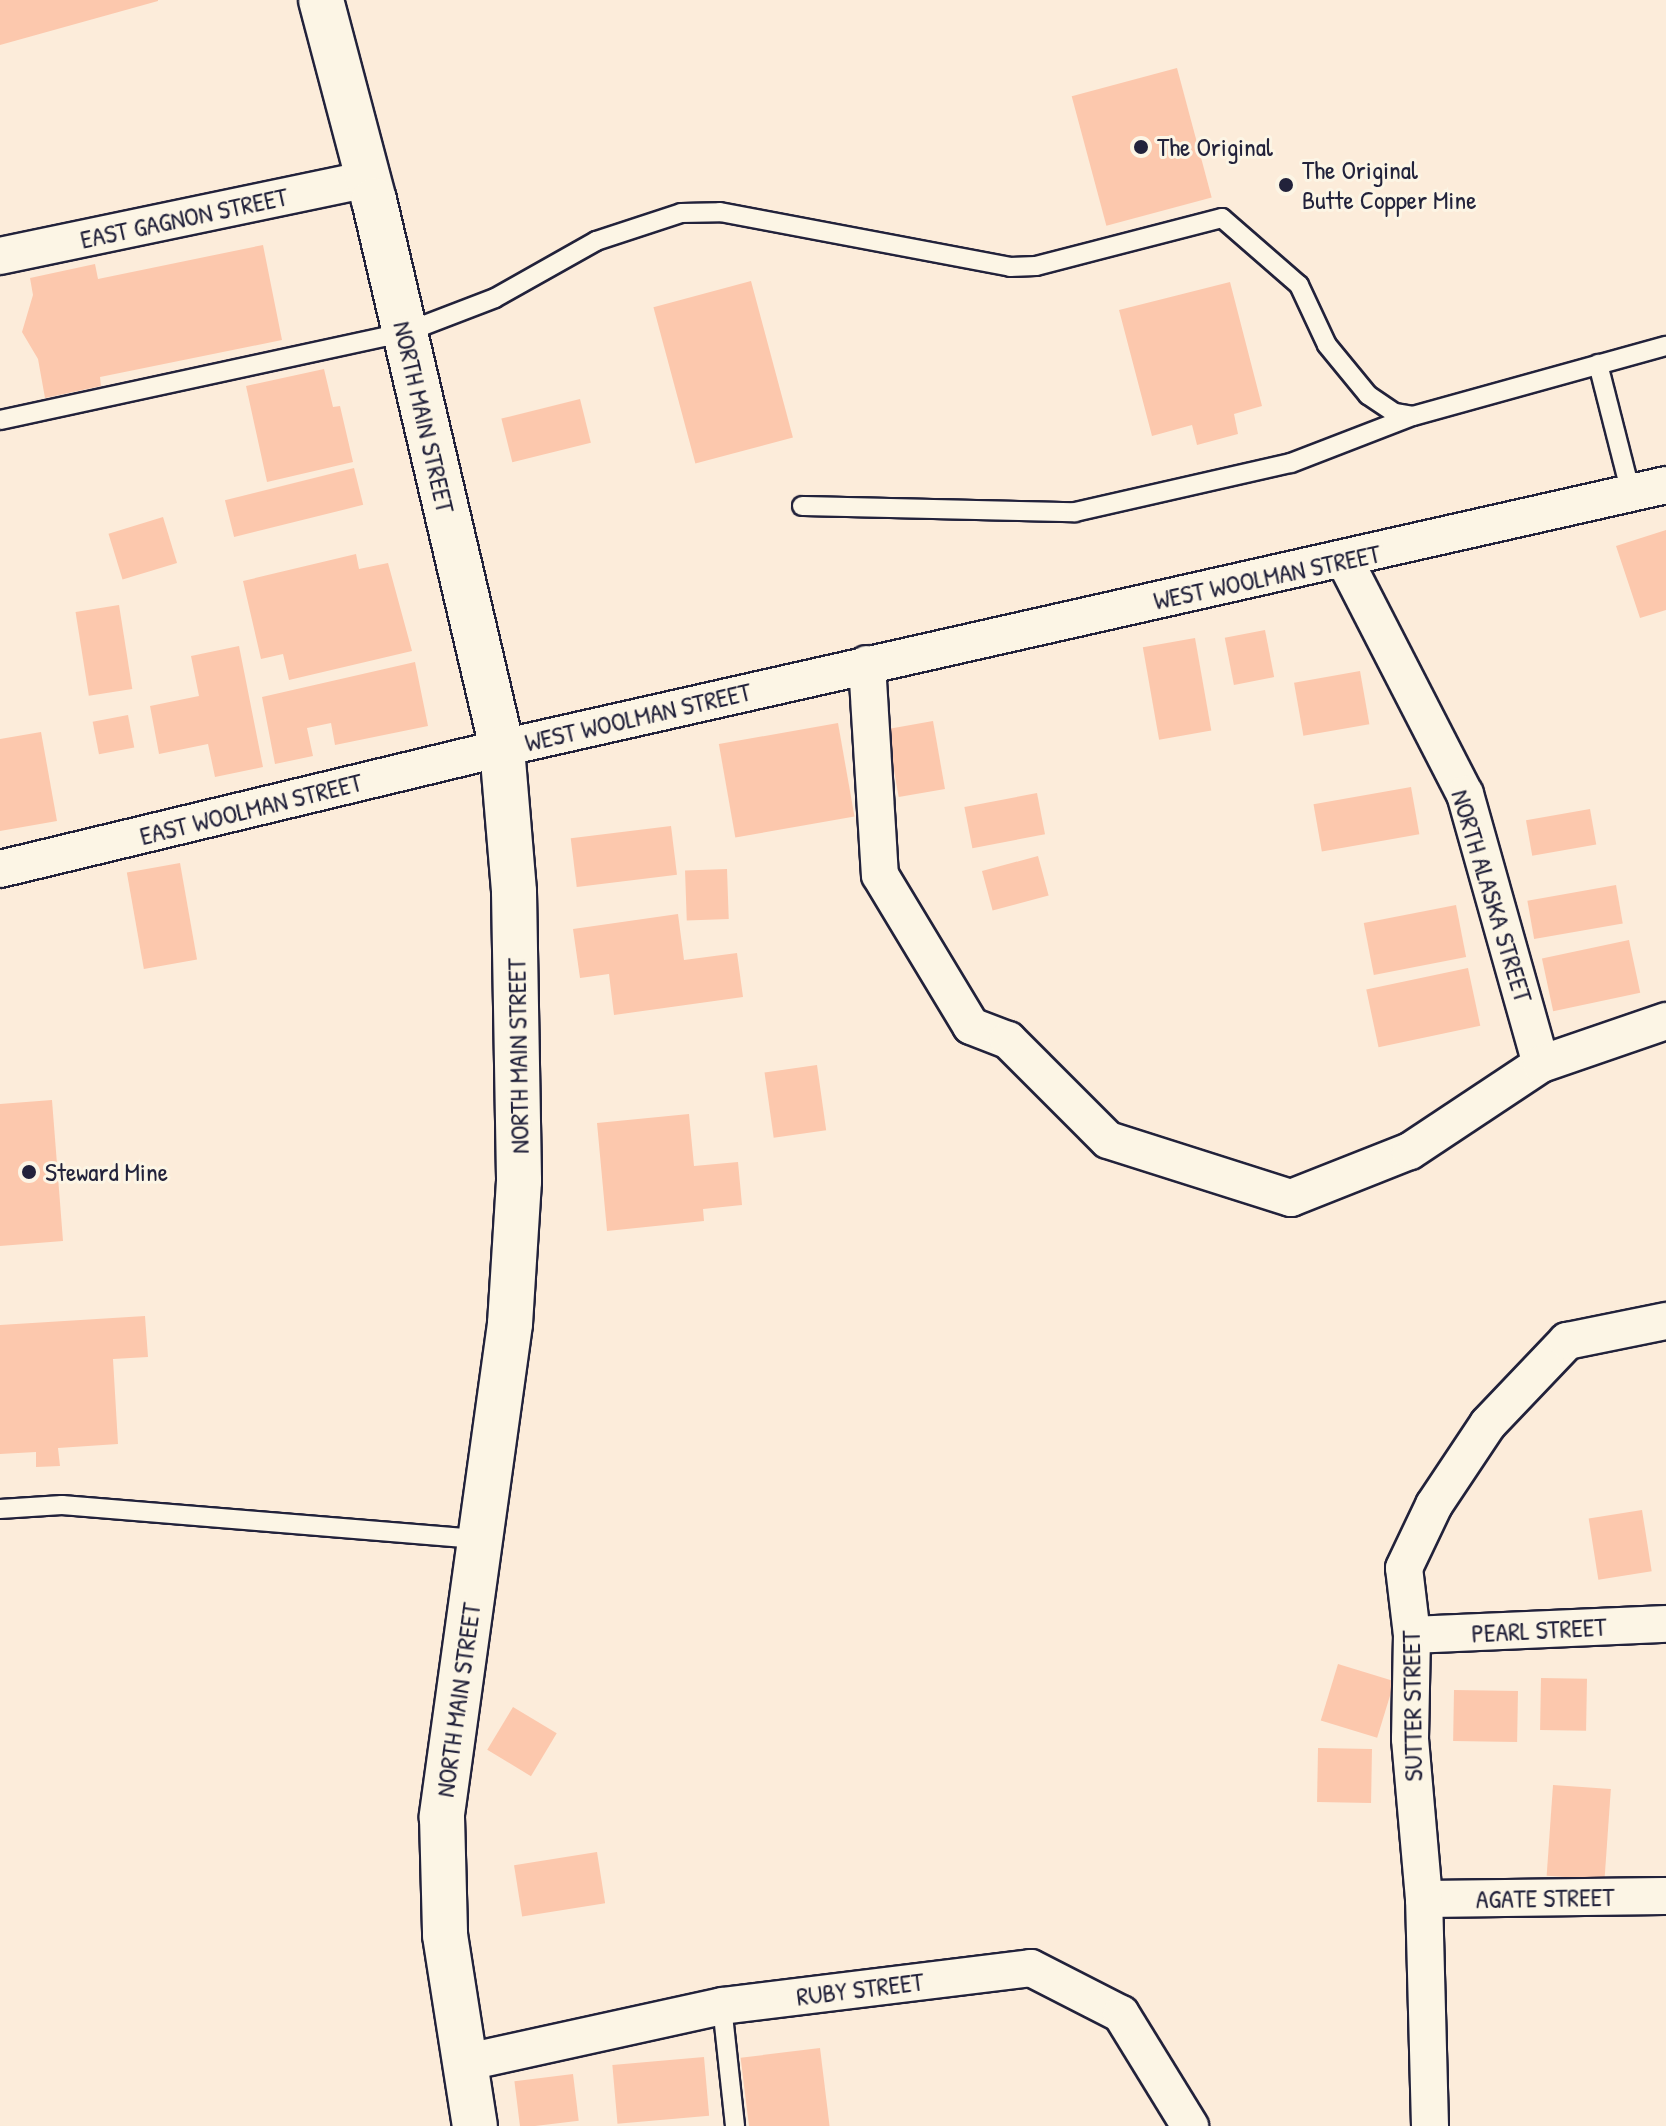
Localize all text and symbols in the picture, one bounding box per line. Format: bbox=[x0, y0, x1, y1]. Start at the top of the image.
place label: The Original bbox=[1157, 131, 1273, 163]
marker: The Original bbox=[1132, 138, 1150, 156]
place label: The Original Butte Copper Mine bbox=[1302, 154, 1477, 216]
marker: The Original Butte Copper Mine bbox=[1277, 176, 1295, 194]
street label: EAST GAGNON STREET bbox=[78, 181, 290, 255]
street label: NORTH MAIN STREET bbox=[387, 318, 461, 516]
street label: WEST WOOLMAN STREET bbox=[1151, 538, 1383, 616]
street label: WEST WOOLMAN STREET bbox=[522, 676, 754, 758]
street label: EAST WOOLMAN STREET bbox=[137, 766, 365, 852]
street label: NORTH ALASKA STREET bbox=[1445, 786, 1539, 1006]
street label: NORTH MAIN STREET bbox=[501, 958, 535, 1154]
place label: Steward Mine bbox=[45, 1156, 168, 1188]
marker: Steward Mine bbox=[20, 1163, 38, 1181]
street label: NORTH MAIN STREET bbox=[429, 1601, 487, 1799]
street label: PEARL STREET bbox=[1471, 1611, 1607, 1649]
street label: SUTTER STREET bbox=[1395, 1630, 1429, 1782]
street label: AGATE STREET bbox=[1475, 1881, 1615, 1915]
street label: RUBY STREET bbox=[795, 1966, 925, 2012]

